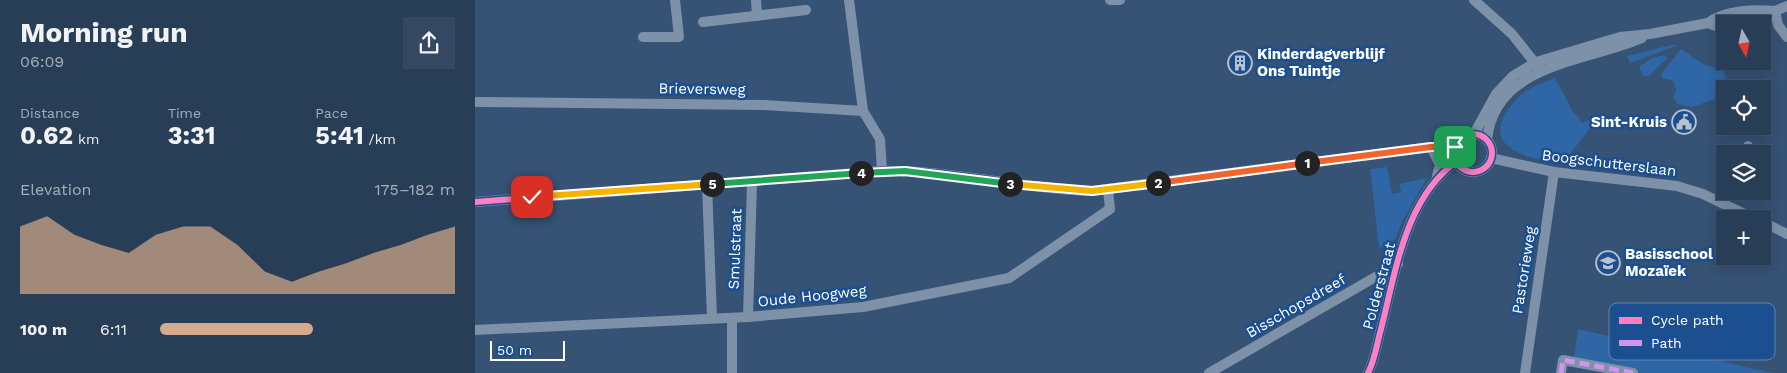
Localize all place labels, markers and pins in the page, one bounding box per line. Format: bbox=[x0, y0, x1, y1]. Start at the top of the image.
place label: Kinderdagverblijf Ons Tuintje bbox=[1257, 45, 1386, 80]
building icon: Kinderdagverblijf Ons Tuintje bbox=[1227, 50, 1253, 76]
public building icon: Sint-Kruis bbox=[1671, 109, 1697, 135]
place label: Sint-Kruis bbox=[1591, 113, 1667, 131]
pin bbox=[1434, 126, 1476, 168]
pin: 1 bbox=[1295, 150, 1319, 176]
pin: 4 bbox=[849, 160, 873, 186]
pin: 2 bbox=[1145, 170, 1171, 196]
pin: 5 bbox=[699, 172, 725, 196]
pin: 3 bbox=[997, 172, 1023, 196]
pin bbox=[511, 176, 553, 218]
place label: Basisschool Mozaïek bbox=[1625, 245, 1713, 280]
school or university icon: Basisschool Mozaïek bbox=[1595, 250, 1621, 276]

